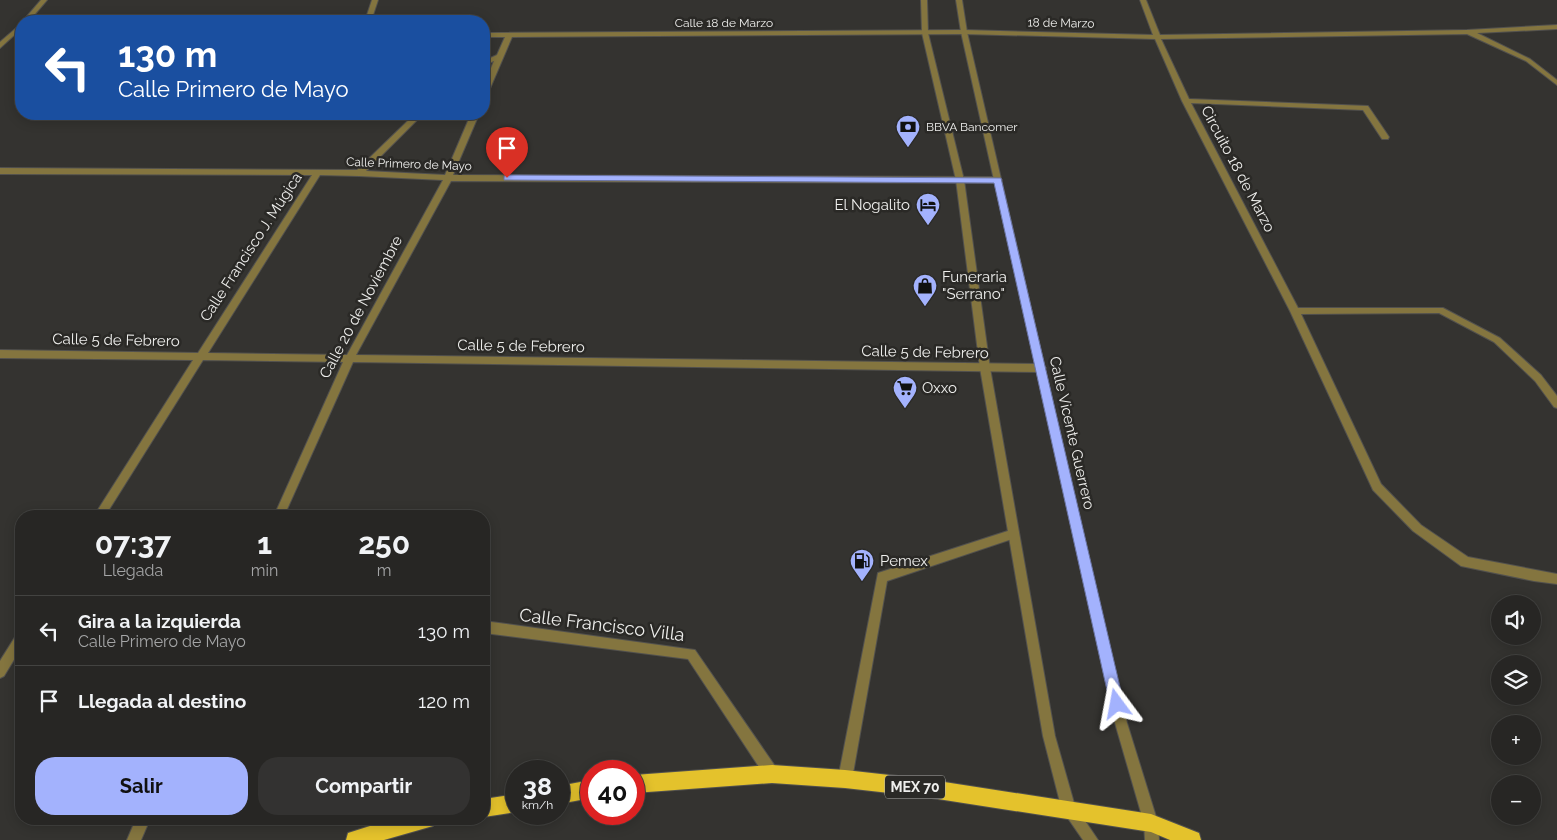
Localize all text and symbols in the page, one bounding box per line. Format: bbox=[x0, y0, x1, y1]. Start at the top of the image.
street label: 18 de Marzo bbox=[1027, 15, 1095, 31]
street label: Calle 18 de Marzo bbox=[675, 16, 773, 30]
text: 130 m bbox=[118, 34, 217, 75]
icon: left bbox=[35, 35, 100, 100]
text: Calle Primero de Mayo bbox=[118, 76, 349, 102]
street label: Circuito 18 de Marzo bbox=[1197, 103, 1279, 235]
bank icon: BBVA Bancomer bbox=[895, 114, 921, 148]
place label: BBVA Bancomer bbox=[926, 120, 1018, 134]
pin bbox=[486, 127, 528, 178]
icon: arrive bbox=[493, 134, 521, 162]
street label: Calle Primero de Mayo bbox=[346, 155, 472, 173]
street label: Calle Francisco J. Múgica bbox=[196, 169, 306, 325]
hotel icon: El Nogalito bbox=[915, 192, 941, 226]
place label: El Nogalito bbox=[834, 196, 910, 214]
street label: Calle 20 de Noviembre bbox=[316, 232, 406, 381]
place label: Funeraria "Serrano" bbox=[942, 268, 1007, 303]
shop icon: Funeraria "Serrano" bbox=[912, 273, 938, 307]
street label: Calle 5 de Febrero bbox=[52, 330, 180, 350]
street label: Calle 5 de Febrero bbox=[457, 336, 585, 356]
street label: Calle 5 de Febrero bbox=[861, 342, 989, 362]
street label: Calle Vicente Guerrero bbox=[1046, 355, 1098, 512]
supermarket icon: Oxxo bbox=[892, 375, 918, 409]
place label: Oxxo bbox=[922, 379, 957, 397]
text: 07:37 bbox=[95, 526, 171, 561]
text: 1 bbox=[257, 526, 272, 561]
text: 250 bbox=[358, 526, 410, 561]
fuel station icon: Pemex bbox=[849, 548, 875, 582]
place label: Pemex bbox=[880, 552, 928, 570]
text: Llegada bbox=[103, 561, 163, 580]
text: min bbox=[251, 561, 278, 580]
text: m bbox=[377, 561, 392, 580]
map controls bbox=[1491, 595, 1541, 825]
button: sound bbox=[1491, 595, 1541, 645]
street label: Calle Francisco Villa bbox=[518, 604, 686, 645]
text: Gira a la izquierda bbox=[78, 610, 241, 632]
icon: left bbox=[35, 617, 63, 645]
text: 130 m bbox=[418, 620, 470, 642]
text: Calle Primero de Mayo bbox=[78, 632, 246, 651]
button: layers bbox=[1491, 655, 1541, 705]
position arrow bbox=[1090, 677, 1142, 729]
icon: arrive bbox=[35, 687, 63, 715]
text: Llegada al destino bbox=[78, 690, 246, 712]
text: 120 m bbox=[418, 690, 470, 712]
button: + bbox=[1491, 715, 1541, 765]
button: Salir bbox=[35, 757, 248, 815]
button: Compartir bbox=[258, 757, 470, 815]
speed limit sign: 40 bbox=[580, 760, 645, 825]
text: 38 bbox=[523, 771, 552, 801]
button: − bbox=[1491, 775, 1541, 825]
road number: MEX 70 bbox=[885, 776, 945, 799]
text: km/h bbox=[522, 798, 553, 812]

